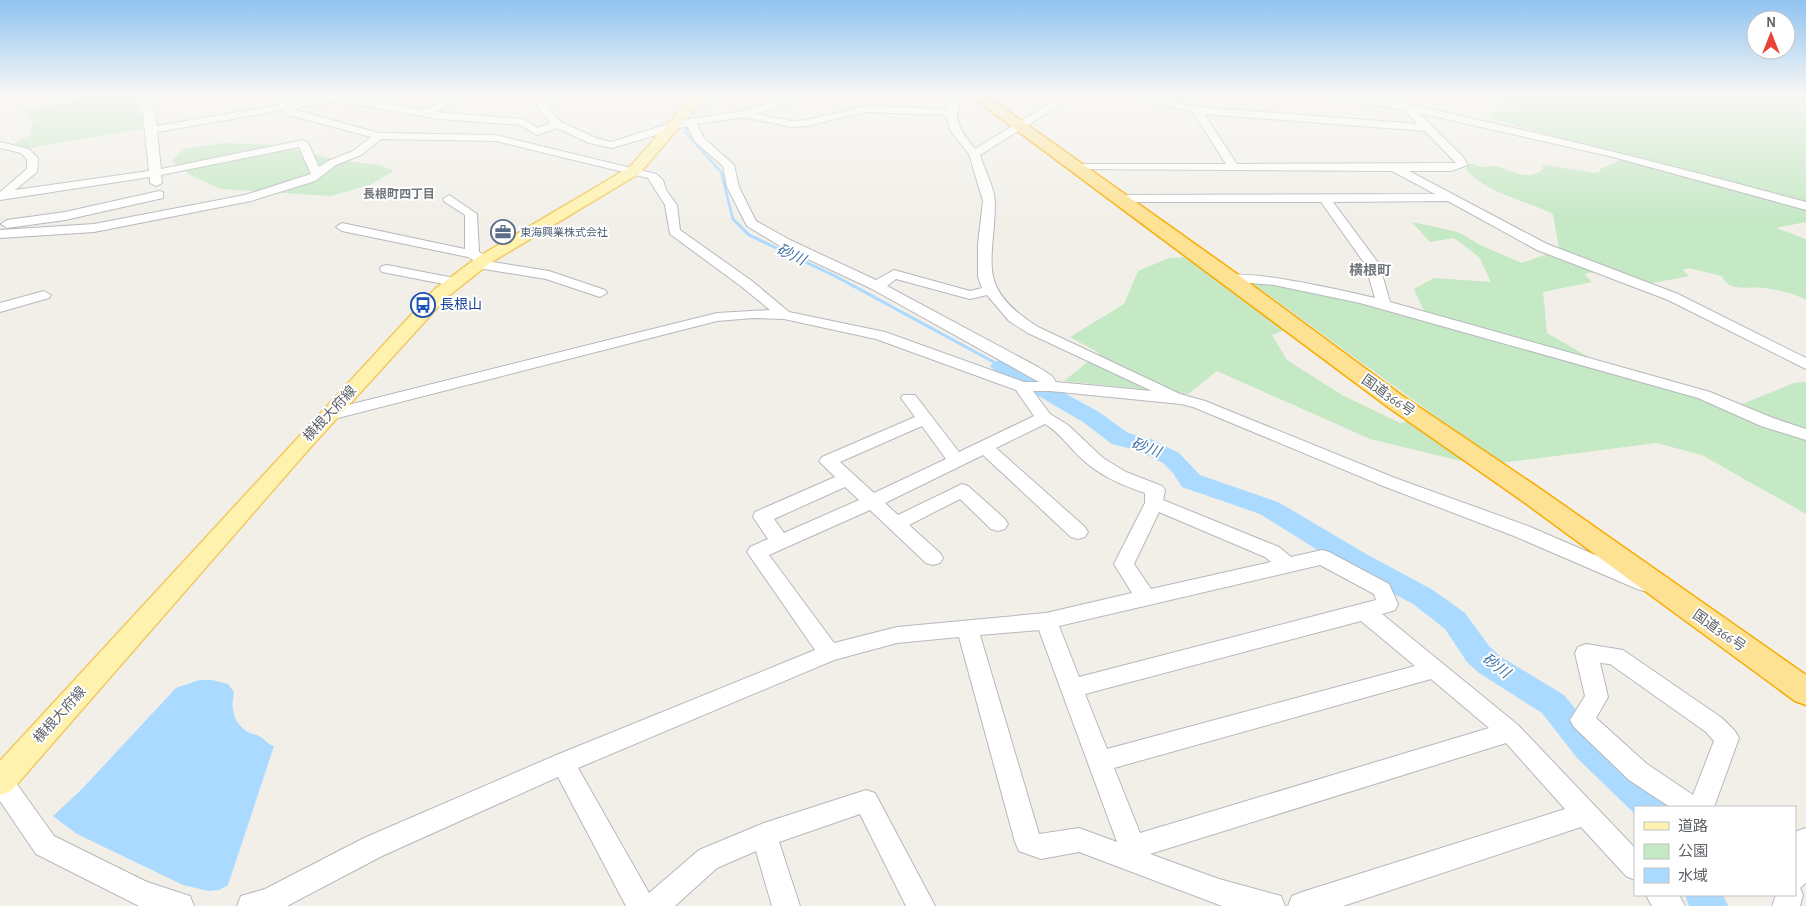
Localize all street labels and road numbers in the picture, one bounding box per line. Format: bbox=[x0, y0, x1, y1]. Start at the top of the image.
street label: 国道366号 bbox=[1359, 372, 1418, 419]
street label: 横根大府線 bbox=[300, 383, 359, 444]
street label: 国道366号 bbox=[1690, 607, 1749, 654]
street label: 横根大府線 bbox=[31, 684, 89, 746]

